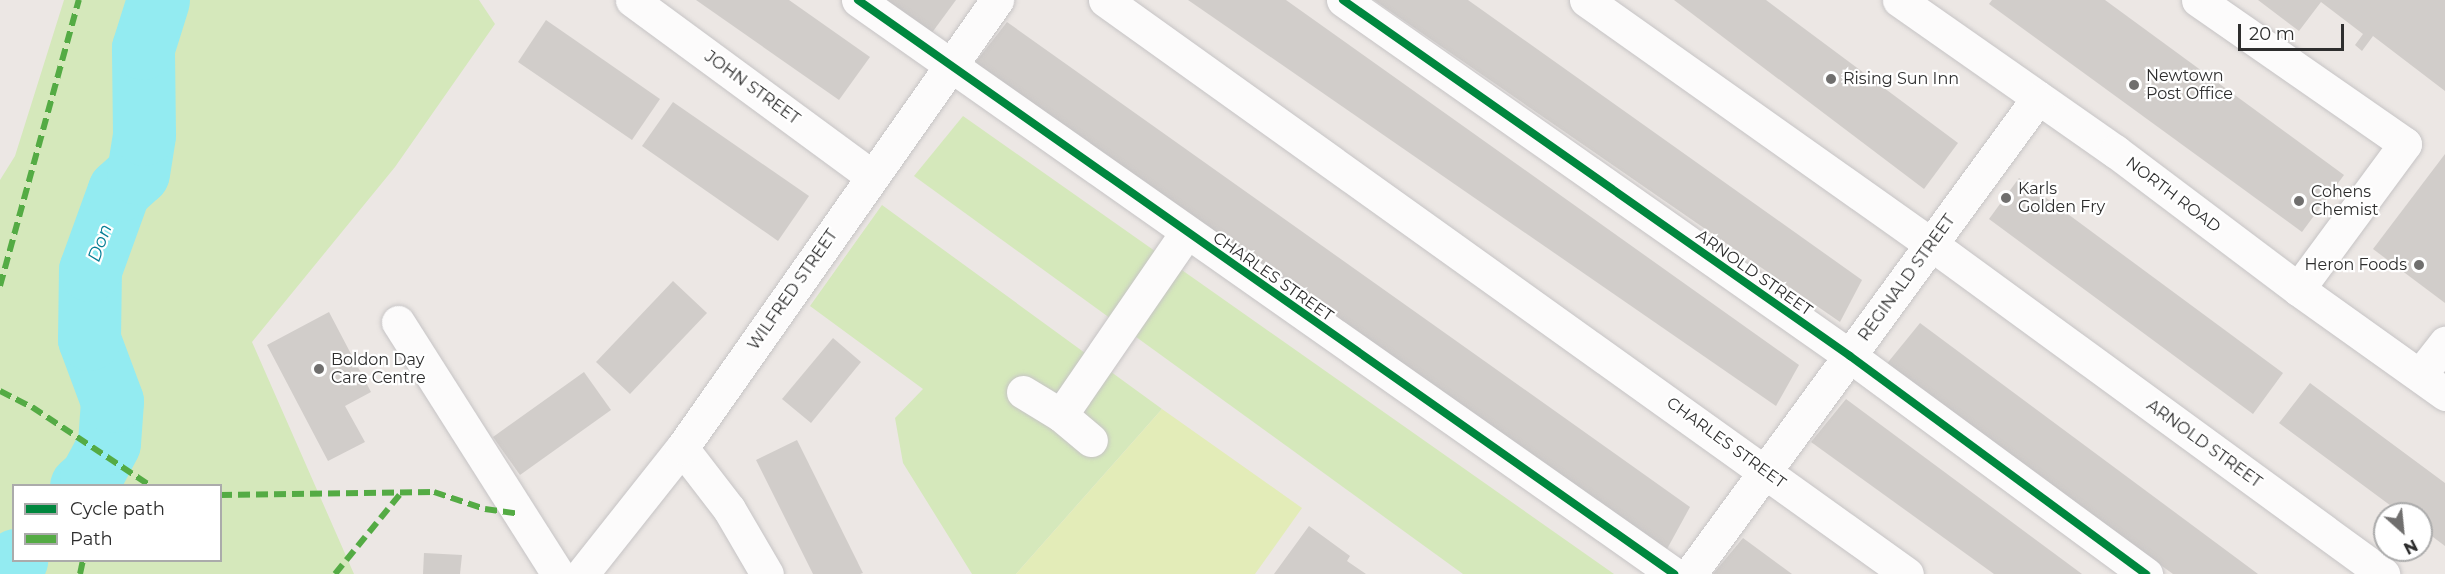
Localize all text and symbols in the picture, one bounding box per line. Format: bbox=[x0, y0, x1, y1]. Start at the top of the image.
scale bar bbox=[2241, 12, 2348, 50]
text: 20 m bbox=[2249, 23, 2295, 45]
street label: JOHN STREET bbox=[701, 47, 803, 129]
place label: Newtown Post Office bbox=[2146, 66, 2233, 104]
place label: Rising Sun Inn bbox=[1843, 69, 1959, 89]
marker: Rising Sun Inn bbox=[1824, 72, 1838, 86]
marker: Newtown Post Office bbox=[2127, 78, 2141, 92]
street label: NORTH ROAD bbox=[2122, 153, 2224, 237]
place label: Karls Golden Fry bbox=[2018, 179, 2105, 217]
place label: Cohens Chemist bbox=[2311, 182, 2378, 220]
marker: Karls Golden Fry bbox=[1999, 191, 2013, 205]
marker: Cohens Chemist bbox=[2292, 194, 2306, 208]
street label: REGINALD STREET bbox=[1855, 211, 1959, 345]
water label: Don bbox=[83, 221, 117, 265]
street label: WILFRED STREET bbox=[744, 226, 842, 354]
street label: ARNOLD STREET bbox=[1692, 226, 1816, 320]
street label: CHARLES STREET bbox=[1209, 228, 1337, 326]
place label: Heron Foods bbox=[2305, 255, 2407, 275]
marker: Heron Foods bbox=[2412, 258, 2426, 272]
place label: Boldon Day Care Centre bbox=[331, 350, 426, 388]
marker: Boldon Day Care Centre bbox=[312, 362, 326, 376]
street label: CHARLES STREET bbox=[1663, 393, 1789, 493]
street label: ARNOLD STREET bbox=[2143, 396, 2265, 492]
legend bbox=[12, 484, 222, 562]
text: Cycle path bbox=[70, 498, 165, 520]
north arrow bbox=[2373, 502, 2433, 562]
text: Path bbox=[70, 528, 113, 550]
text: N bbox=[2400, 535, 2421, 558]

